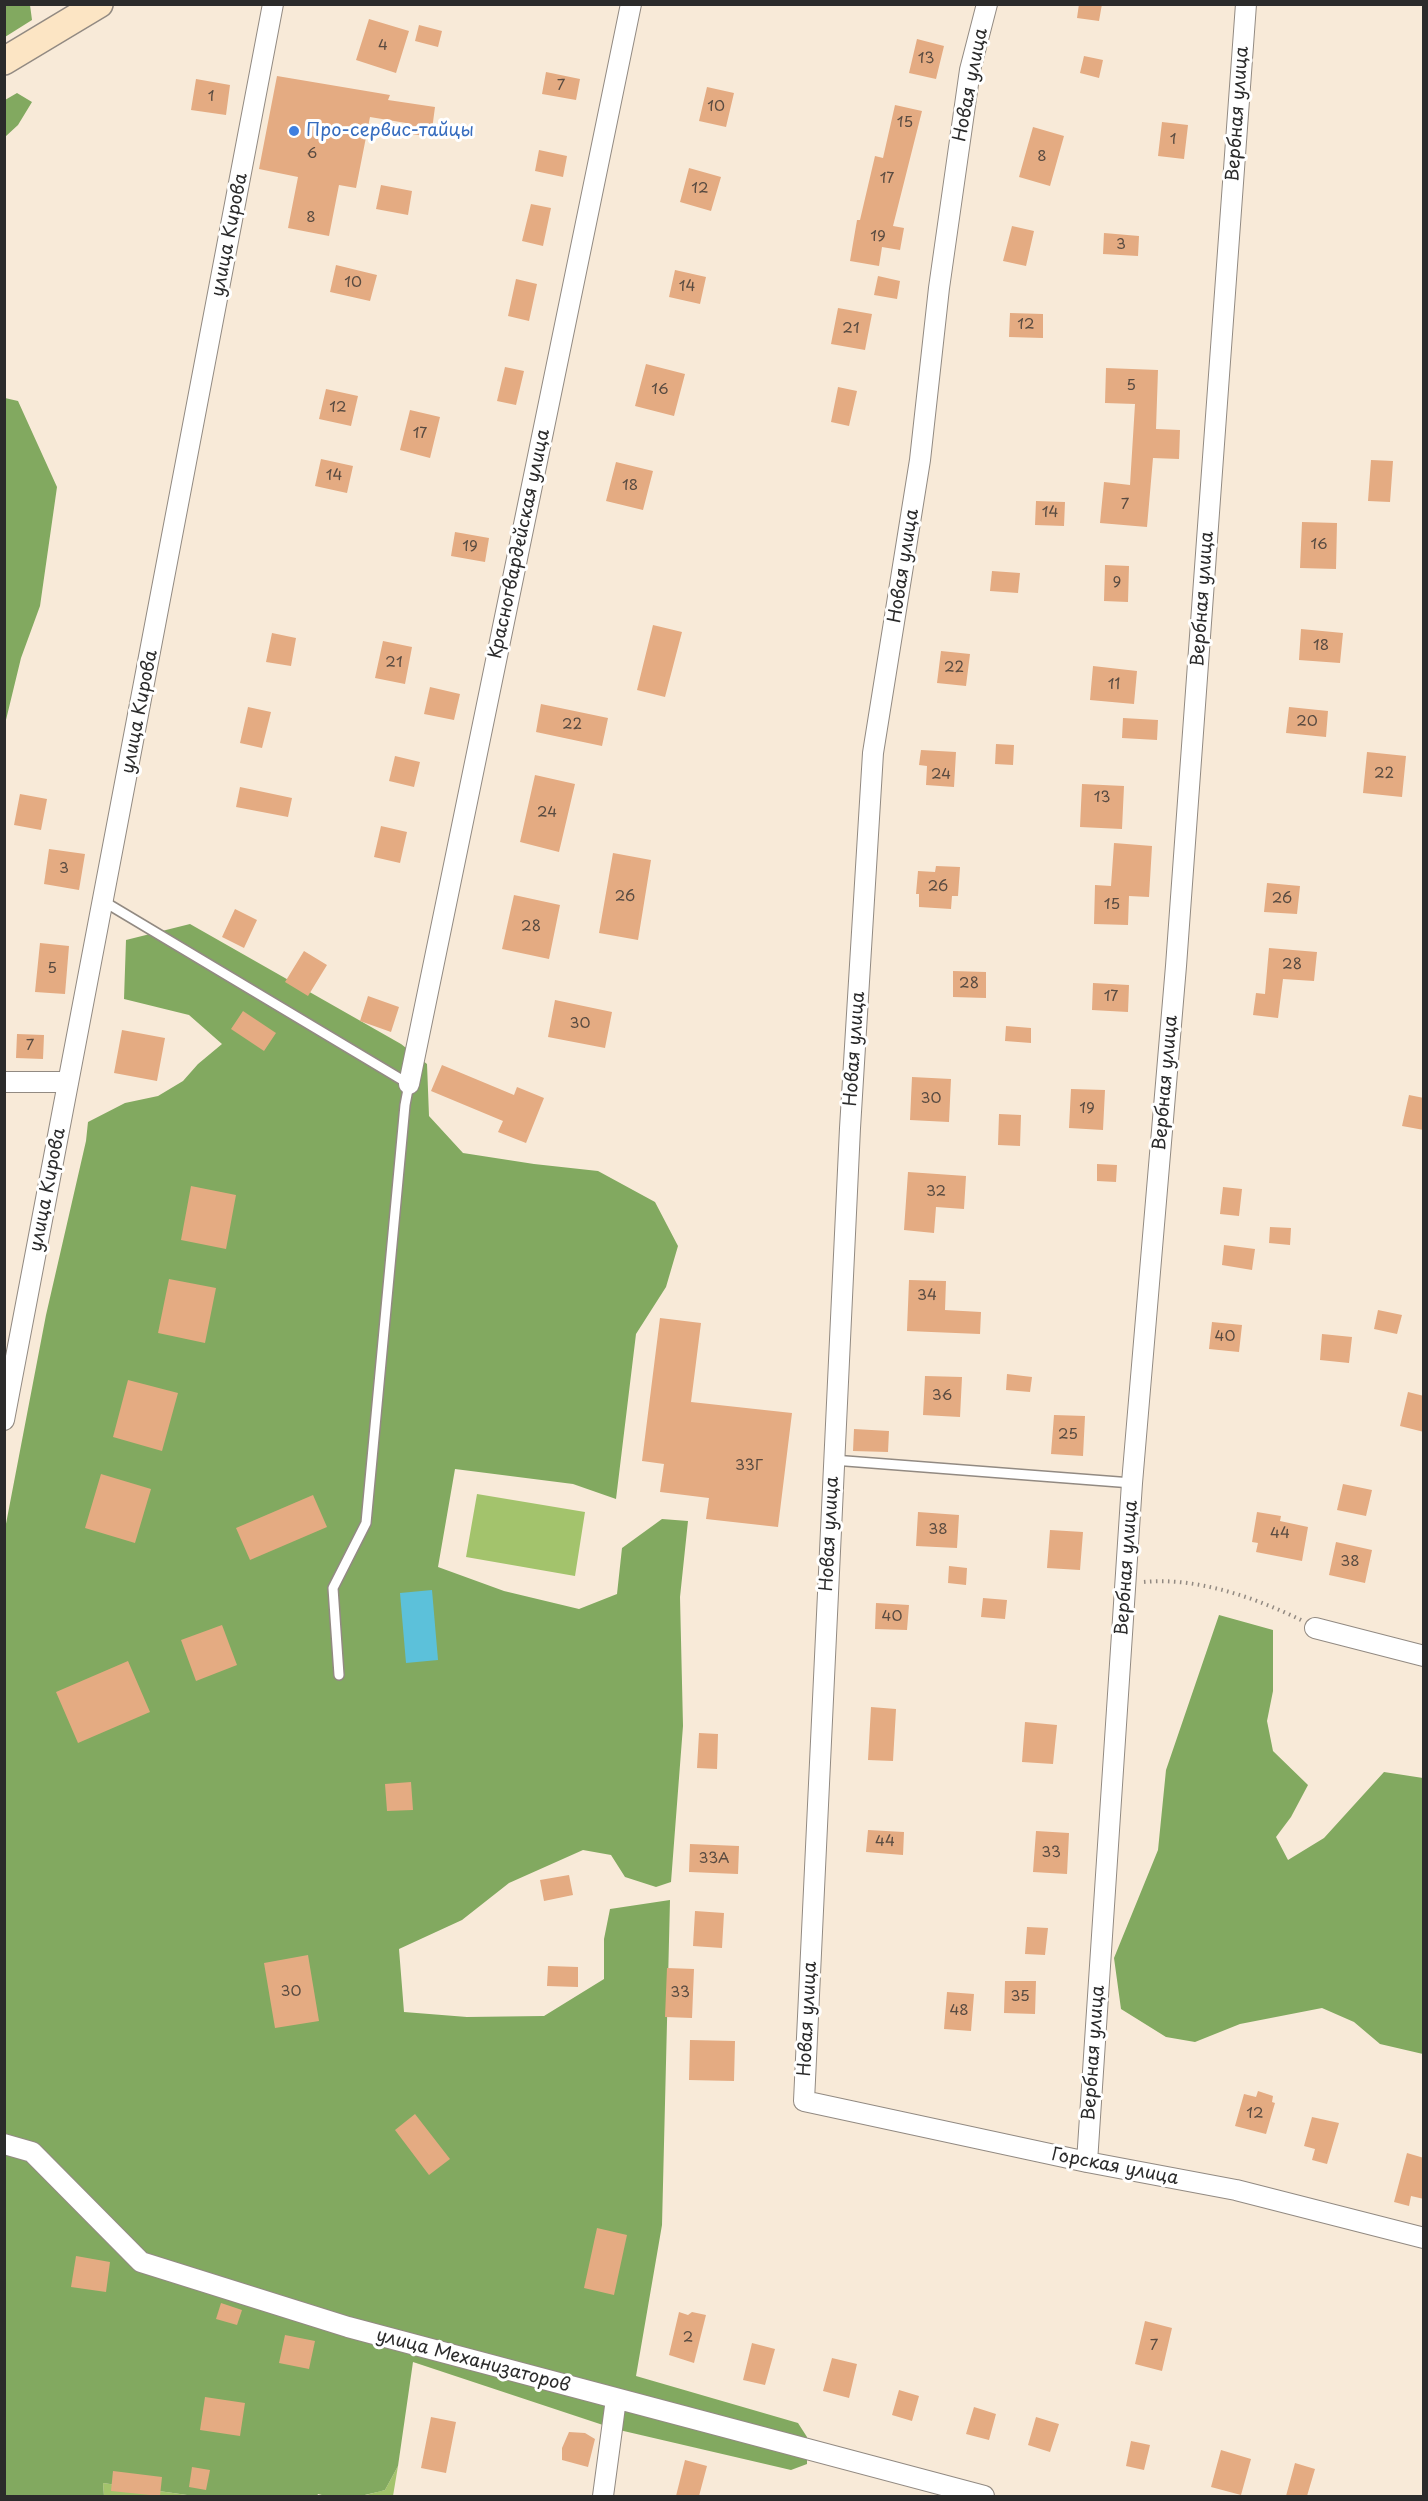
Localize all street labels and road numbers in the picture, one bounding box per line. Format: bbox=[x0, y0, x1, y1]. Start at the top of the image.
street label: Новая улица bbox=[949, 26, 993, 144]
street label: Вербная улица bbox=[1222, 46, 1254, 182]
street label: улица Кирова bbox=[207, 171, 253, 299]
street label: Красногвардейская улица bbox=[485, 427, 555, 661]
street label: Новая улица bbox=[884, 507, 924, 625]
street label: Вербная улица bbox=[1187, 531, 1219, 667]
street label: улица Кирова bbox=[117, 648, 163, 776]
street label: Новая улица bbox=[840, 991, 870, 1107]
street label: Вербная улица bbox=[1149, 1014, 1183, 1152]
street label: улица Кирова bbox=[25, 1126, 71, 1254]
street label: Новая улица bbox=[816, 1476, 844, 1592]
street label: Вербная улица bbox=[1111, 1500, 1143, 1636]
street label: Новая улица bbox=[794, 1961, 822, 2077]
street label: Вербная улица bbox=[1078, 1985, 1110, 2121]
street label: Горская улица bbox=[1050, 2144, 1180, 2190]
street label: улица Механизаторов bbox=[374, 2325, 572, 2397]

